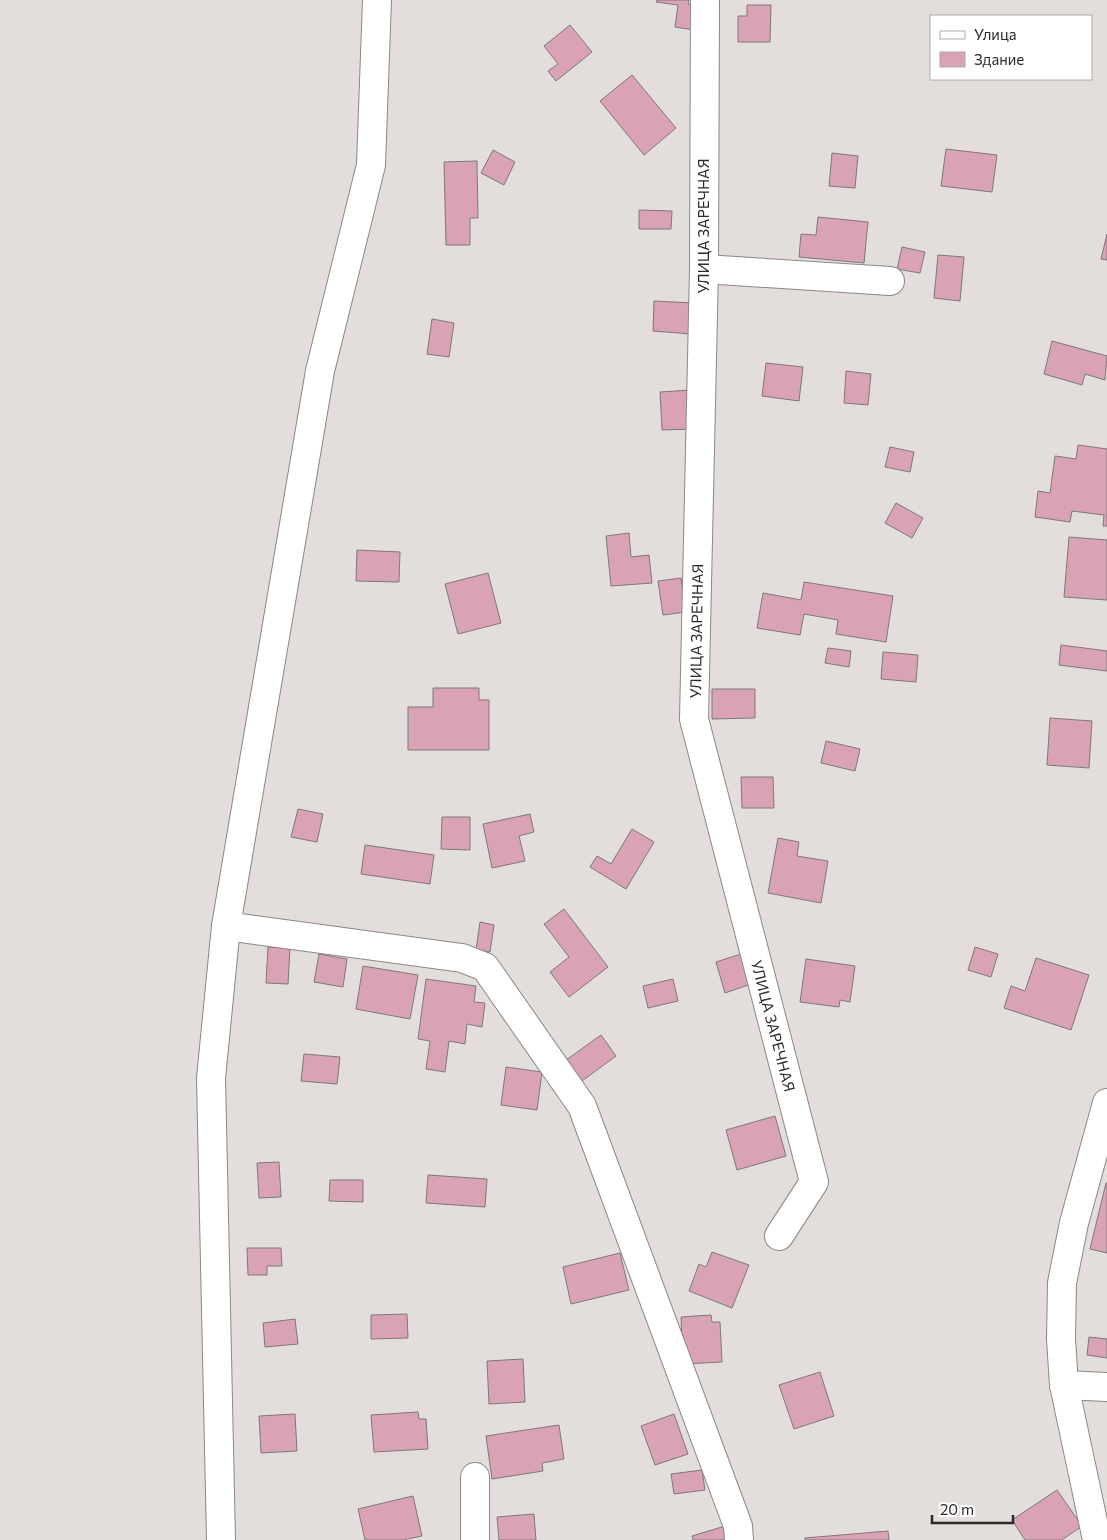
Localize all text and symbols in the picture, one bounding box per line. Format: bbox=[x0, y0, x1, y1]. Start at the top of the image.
legend bbox=[930, 15, 1092, 80]
text: Улица bbox=[974, 25, 1016, 43]
text: Здание bbox=[974, 50, 1024, 68]
street label: УЛИЦА ЗАРЕЧНАЯ bbox=[694, 159, 712, 293]
street label: УЛИЦА ЗАРЕЧНАЯ bbox=[686, 563, 706, 699]
street label: УЛИЦА ЗАРЕЧНАЯ bbox=[748, 958, 799, 1093]
scale bar bbox=[932, 1492, 1013, 1524]
text: 20 m bbox=[940, 1500, 974, 1518]

